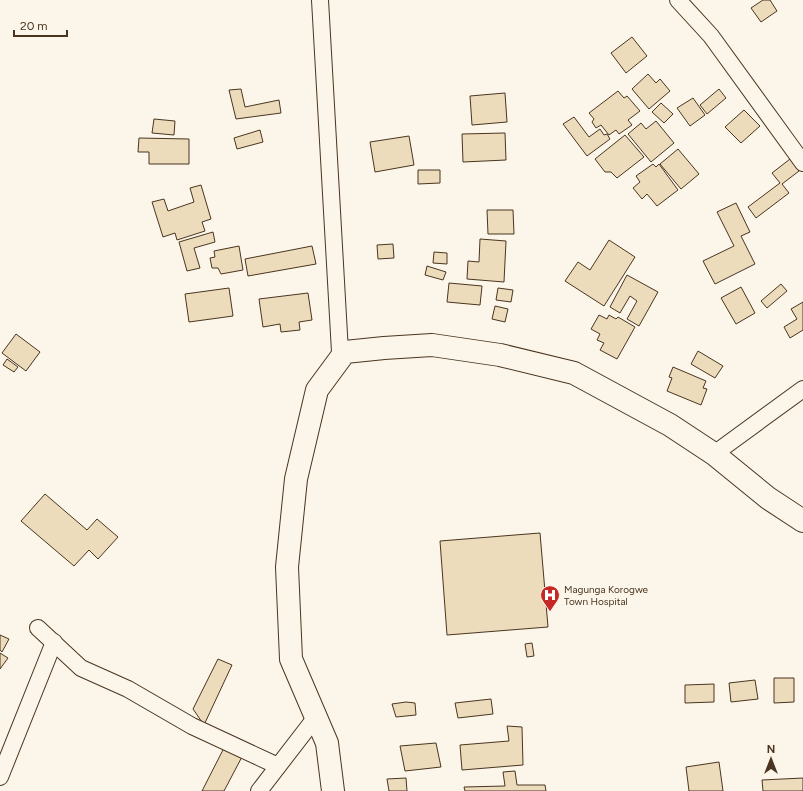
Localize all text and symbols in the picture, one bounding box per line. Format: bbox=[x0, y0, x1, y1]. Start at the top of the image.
scale bar bbox=[14, 12, 67, 38]
text: 20 m bbox=[20, 19, 48, 33]
place label: Magunga Korogwe Town Hospital bbox=[564, 583, 649, 608]
hospital icon: Magunga Korogwe Town Hospital bbox=[539, 584, 561, 612]
north arrow bbox=[751, 739, 791, 779]
text: N bbox=[767, 743, 775, 756]

